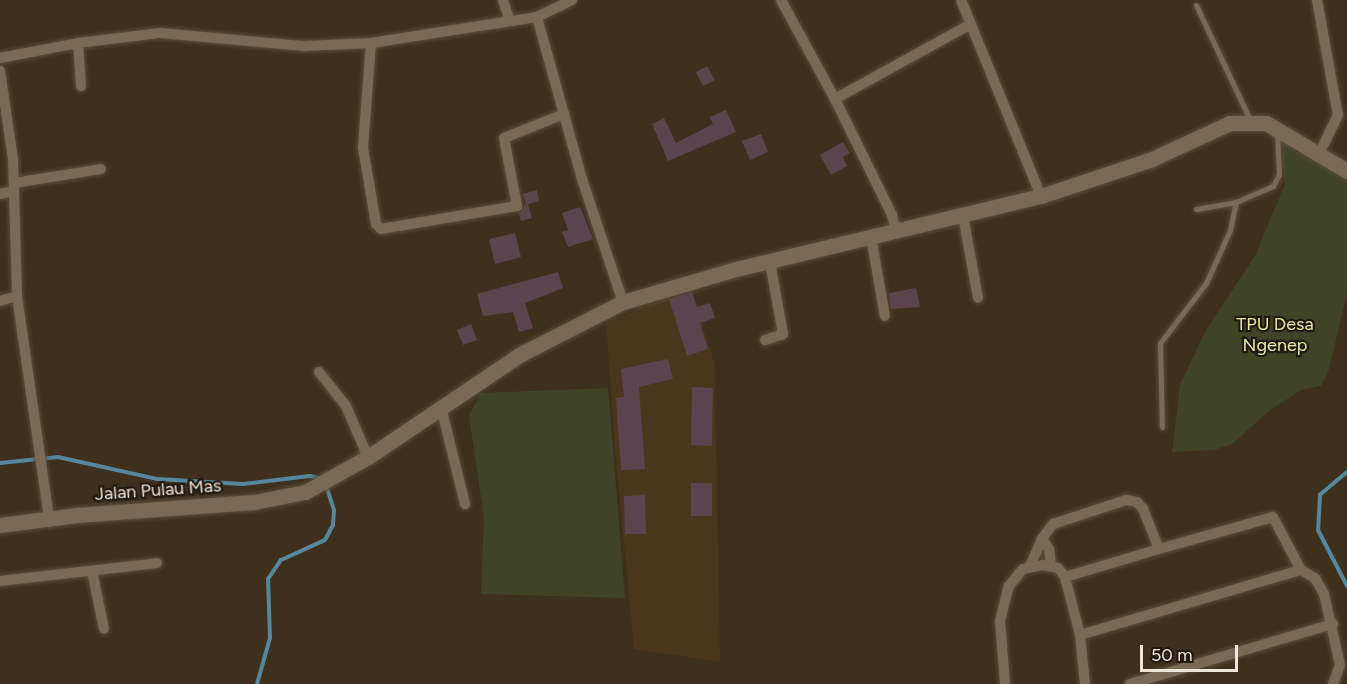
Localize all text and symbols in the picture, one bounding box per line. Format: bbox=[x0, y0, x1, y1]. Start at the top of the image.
park label: TPU Desa Ngenep bbox=[1236, 314, 1314, 356]
street label: Jalan Pulau Mas bbox=[94, 475, 222, 505]
scale bar bbox=[1143, 633, 1240, 671]
text: 50 m bbox=[1151, 644, 1193, 666]

